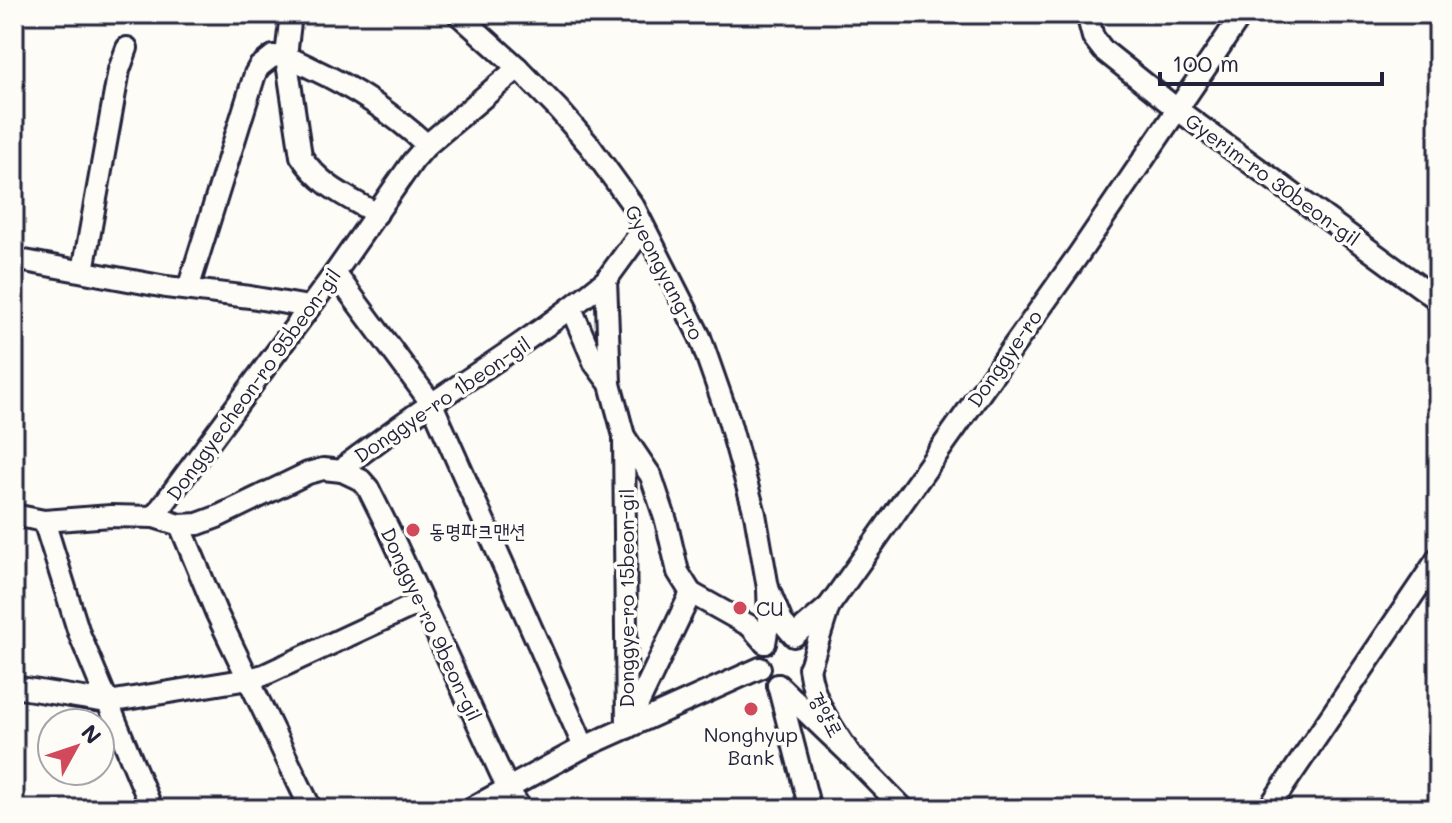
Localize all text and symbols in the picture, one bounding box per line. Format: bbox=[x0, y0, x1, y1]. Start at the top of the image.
scale bar bbox=[1160, 36, 1382, 86]
text: 100 m bbox=[1172, 47, 1239, 78]
street label: Gyerim-ro 30beon-gil bbox=[1181, 107, 1365, 251]
street label: Gyeongyang-ro bbox=[620, 200, 710, 344]
street label: Donggyecheon-ro 95beon-gil bbox=[160, 263, 346, 505]
street label: Donggye-ro bbox=[961, 304, 1047, 412]
street label: Donggye-ro 1beon-gil bbox=[349, 330, 535, 468]
street label: Donggye-ro 15beon-gil bbox=[613, 488, 639, 708]
place label: 동명파크맨션 bbox=[429, 517, 526, 543]
marker: 동명파크맨션 bbox=[404, 521, 422, 539]
street label: Donggye-ro 9beon-gil bbox=[376, 523, 488, 725]
place label: CU bbox=[756, 595, 784, 621]
marker: CU bbox=[731, 599, 749, 617]
street label: 경양로 bbox=[804, 687, 850, 741]
marker: Nonghyup Bank bbox=[742, 700, 760, 718]
north arrow bbox=[36, 707, 116, 787]
text: N bbox=[75, 718, 108, 750]
place label: Nonghyup Bank bbox=[704, 721, 798, 770]

